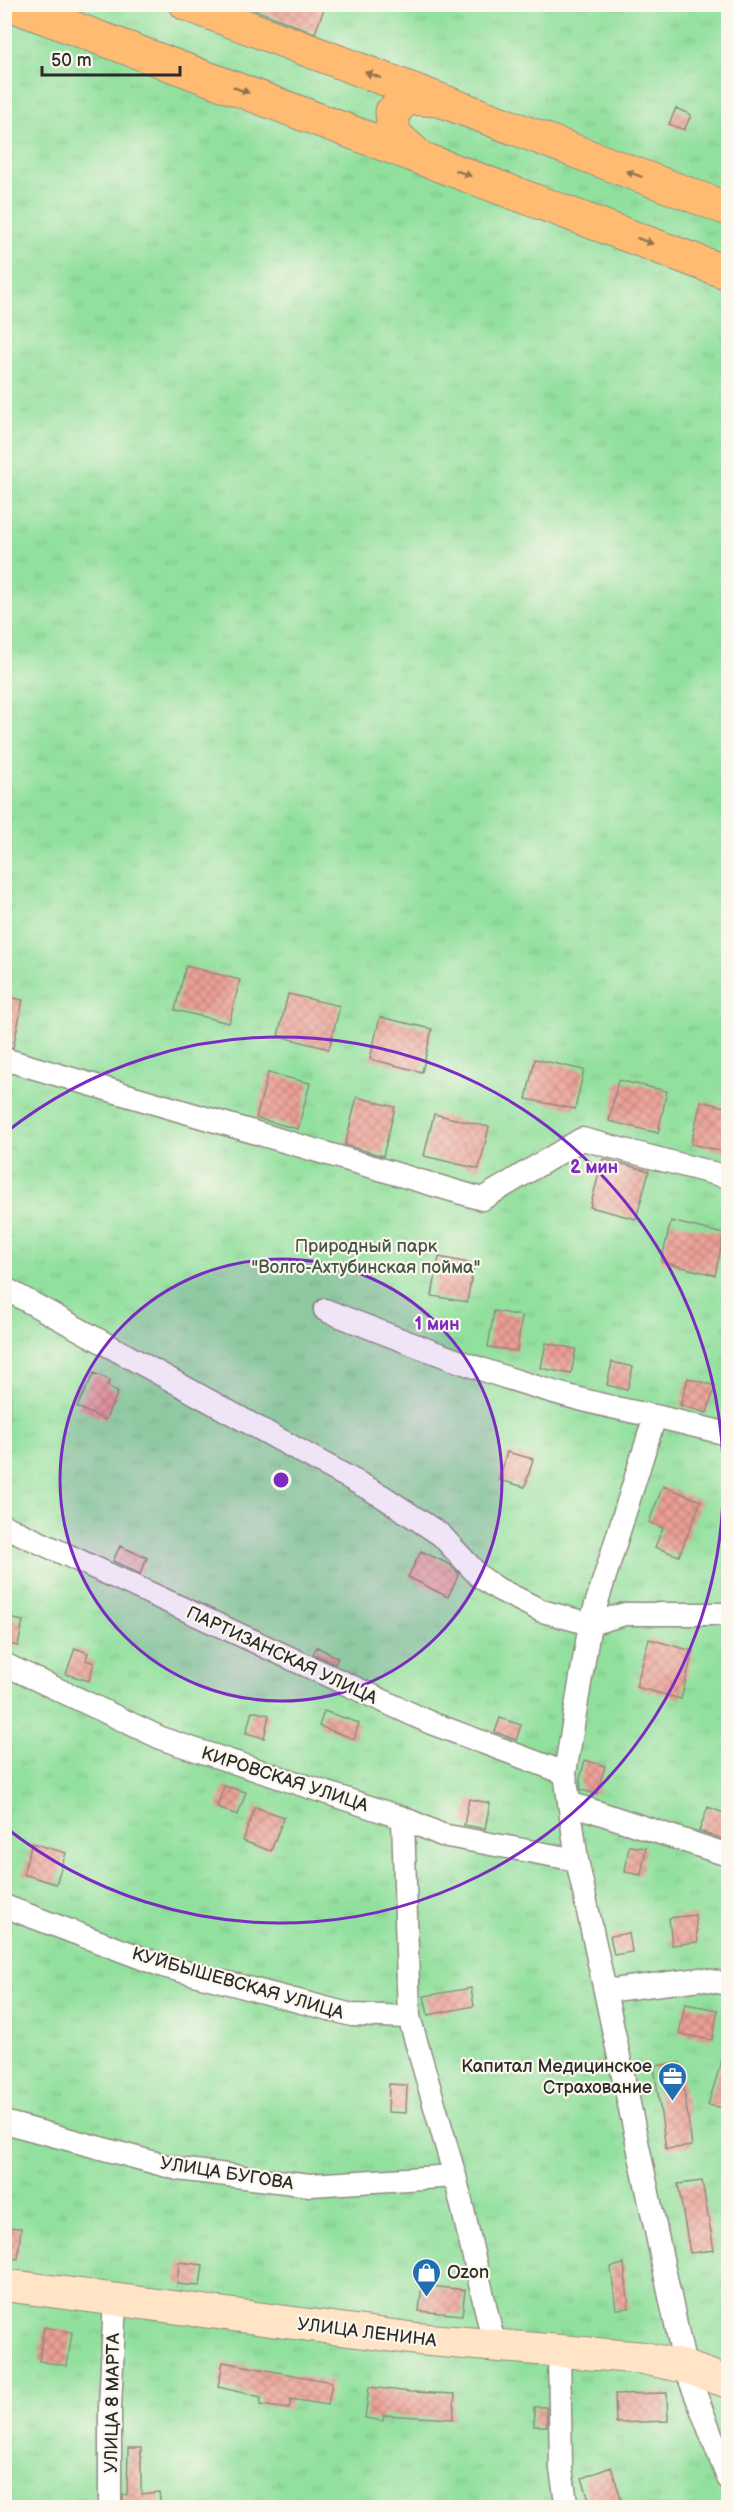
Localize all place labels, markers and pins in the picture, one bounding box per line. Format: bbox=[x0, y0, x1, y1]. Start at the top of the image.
centre of rings bbox=[271, 1470, 291, 1490]
place label: Капитал Медицинское Страхование bbox=[461, 2056, 652, 2098]
office icon: Капитал Медицинское Страхование bbox=[657, 2060, 689, 2102]
shop icon: Ozon bbox=[410, 2256, 442, 2298]
place label: Ozon bbox=[447, 2262, 489, 2283]

